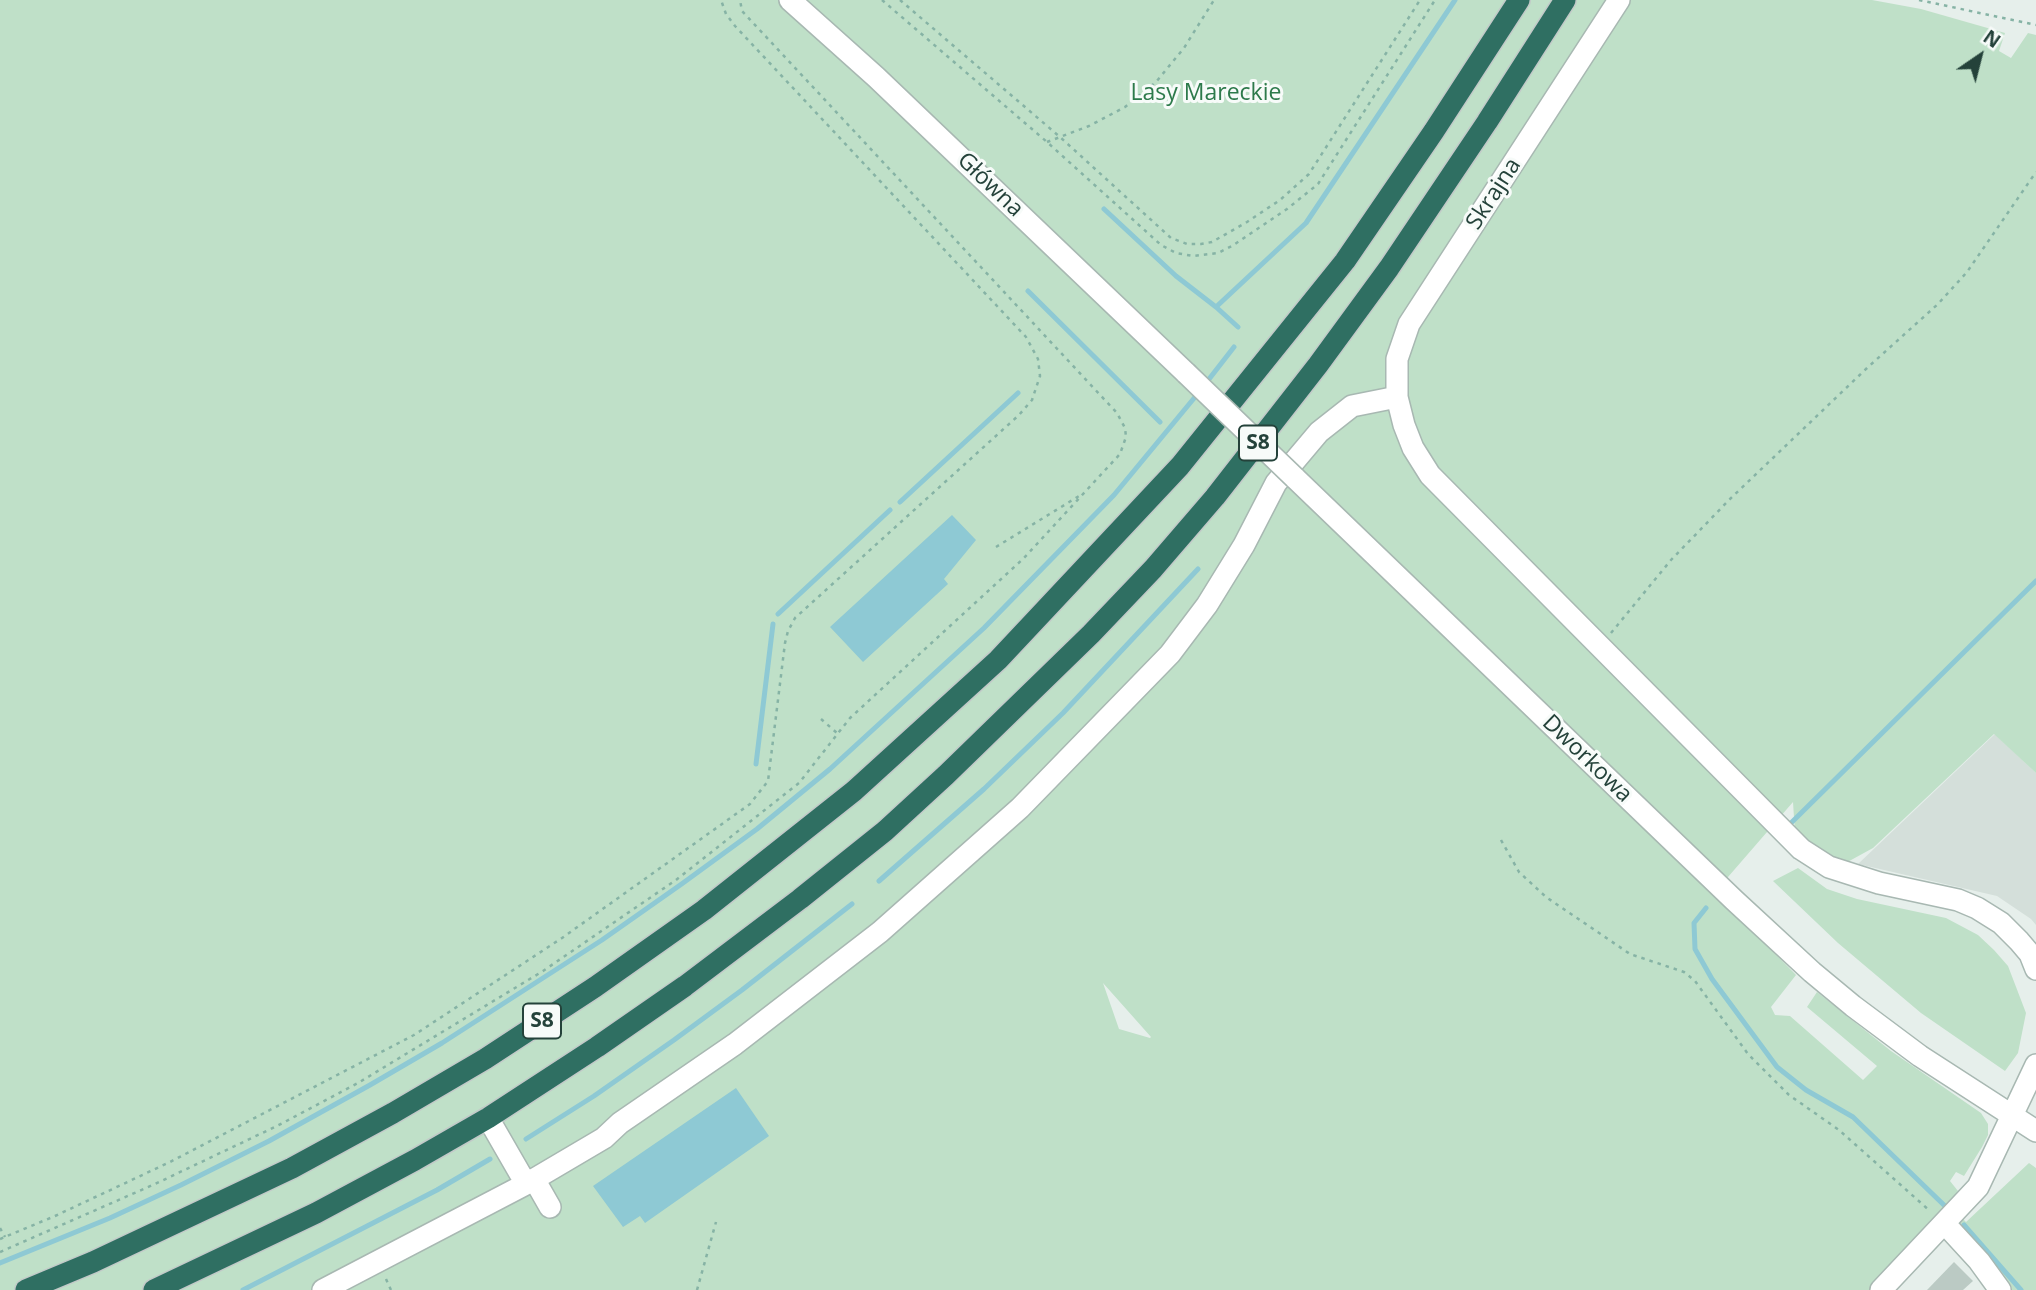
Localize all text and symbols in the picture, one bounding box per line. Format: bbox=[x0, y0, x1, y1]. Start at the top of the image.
north arrow bbox=[1945, 21, 2015, 91]
text: N bbox=[1978, 24, 2006, 54]
park label: Lasy Mareckie bbox=[1131, 79, 1281, 107]
street label: Główna bbox=[951, 147, 1029, 223]
street label: Skrajna bbox=[1461, 153, 1527, 235]
road number: S8 bbox=[1239, 426, 1277, 460]
street label: Dworkowa bbox=[1536, 709, 1638, 809]
road number: S8 bbox=[523, 1004, 561, 1038]

